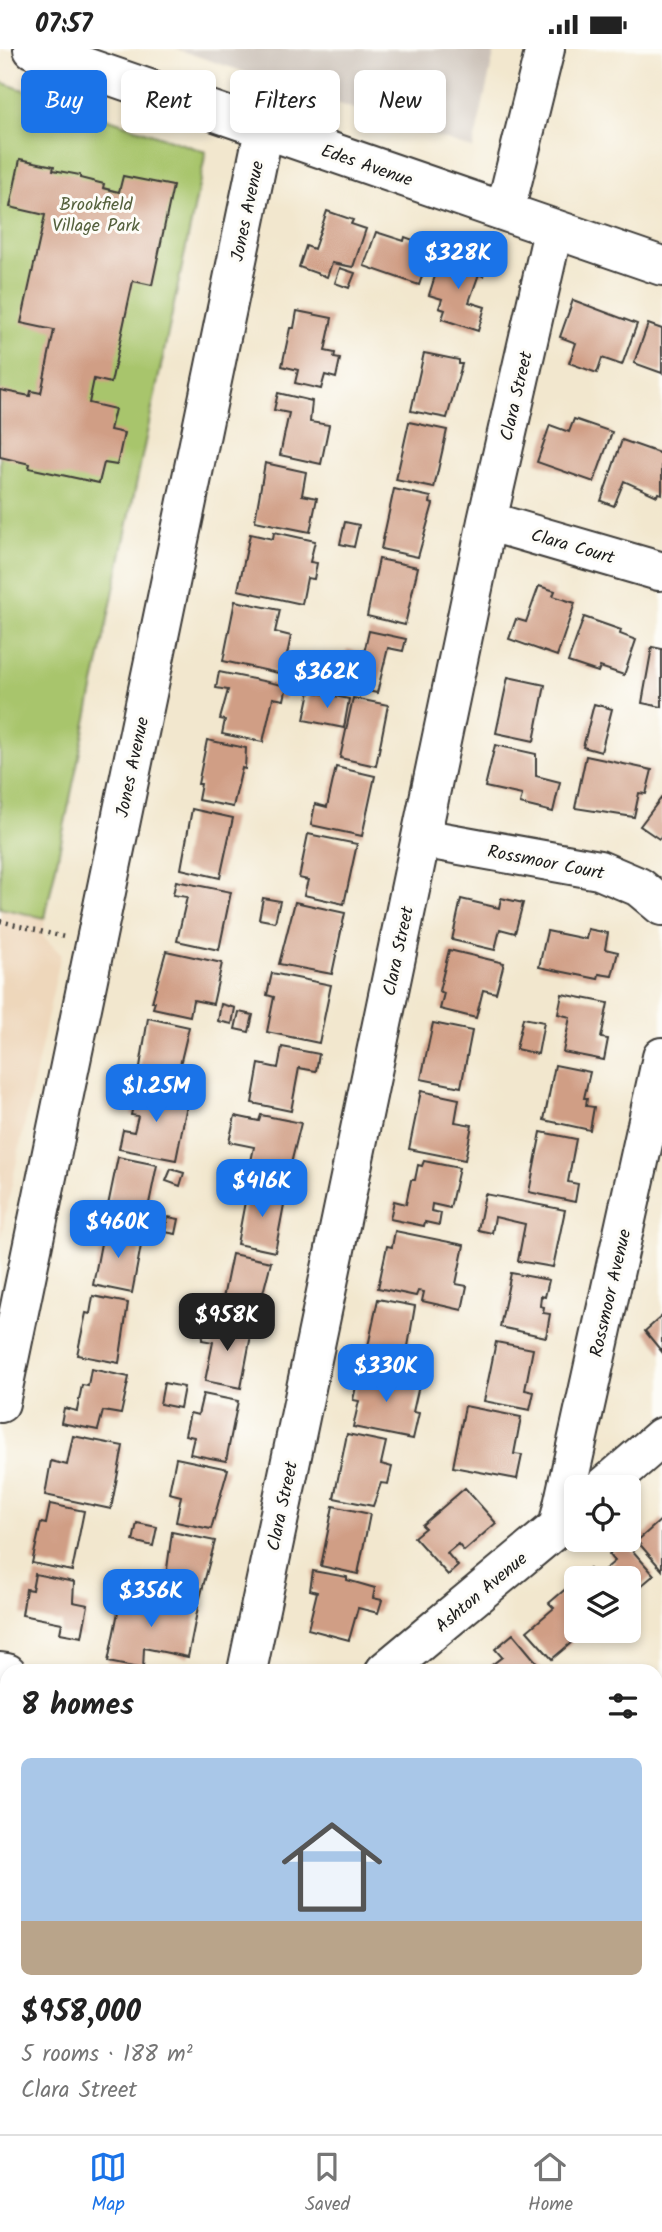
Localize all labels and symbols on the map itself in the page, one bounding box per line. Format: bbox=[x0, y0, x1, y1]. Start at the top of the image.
street label: Edes Avenue bbox=[317, 137, 416, 196]
street label: Jones Avenue bbox=[224, 158, 273, 264]
park label: Brookfield Village Park bbox=[52, 191, 140, 241]
pin: $328K bbox=[409, 231, 507, 291]
street label: Clara Street bbox=[493, 348, 542, 444]
street label: Clara Court bbox=[527, 522, 619, 573]
pin: $362K bbox=[278, 651, 376, 710]
street label: Jones Avenue bbox=[109, 714, 158, 820]
street label: Rossmoor Court bbox=[485, 838, 608, 889]
street label: Clara Street bbox=[376, 903, 423, 999]
pin: $1.25M bbox=[99, 1065, 213, 1124]
pin: $416K bbox=[213, 1159, 311, 1219]
pin: $460K bbox=[69, 1201, 167, 1260]
street label: Rossmoor Avenue bbox=[583, 1226, 640, 1360]
pin: $958K bbox=[178, 1293, 276, 1353]
pin: $330K bbox=[337, 1345, 435, 1404]
street label: Clara Street bbox=[260, 1458, 307, 1554]
street label: Ashton Avenue bbox=[429, 1546, 535, 1641]
pin: $356K bbox=[102, 1569, 200, 1629]

